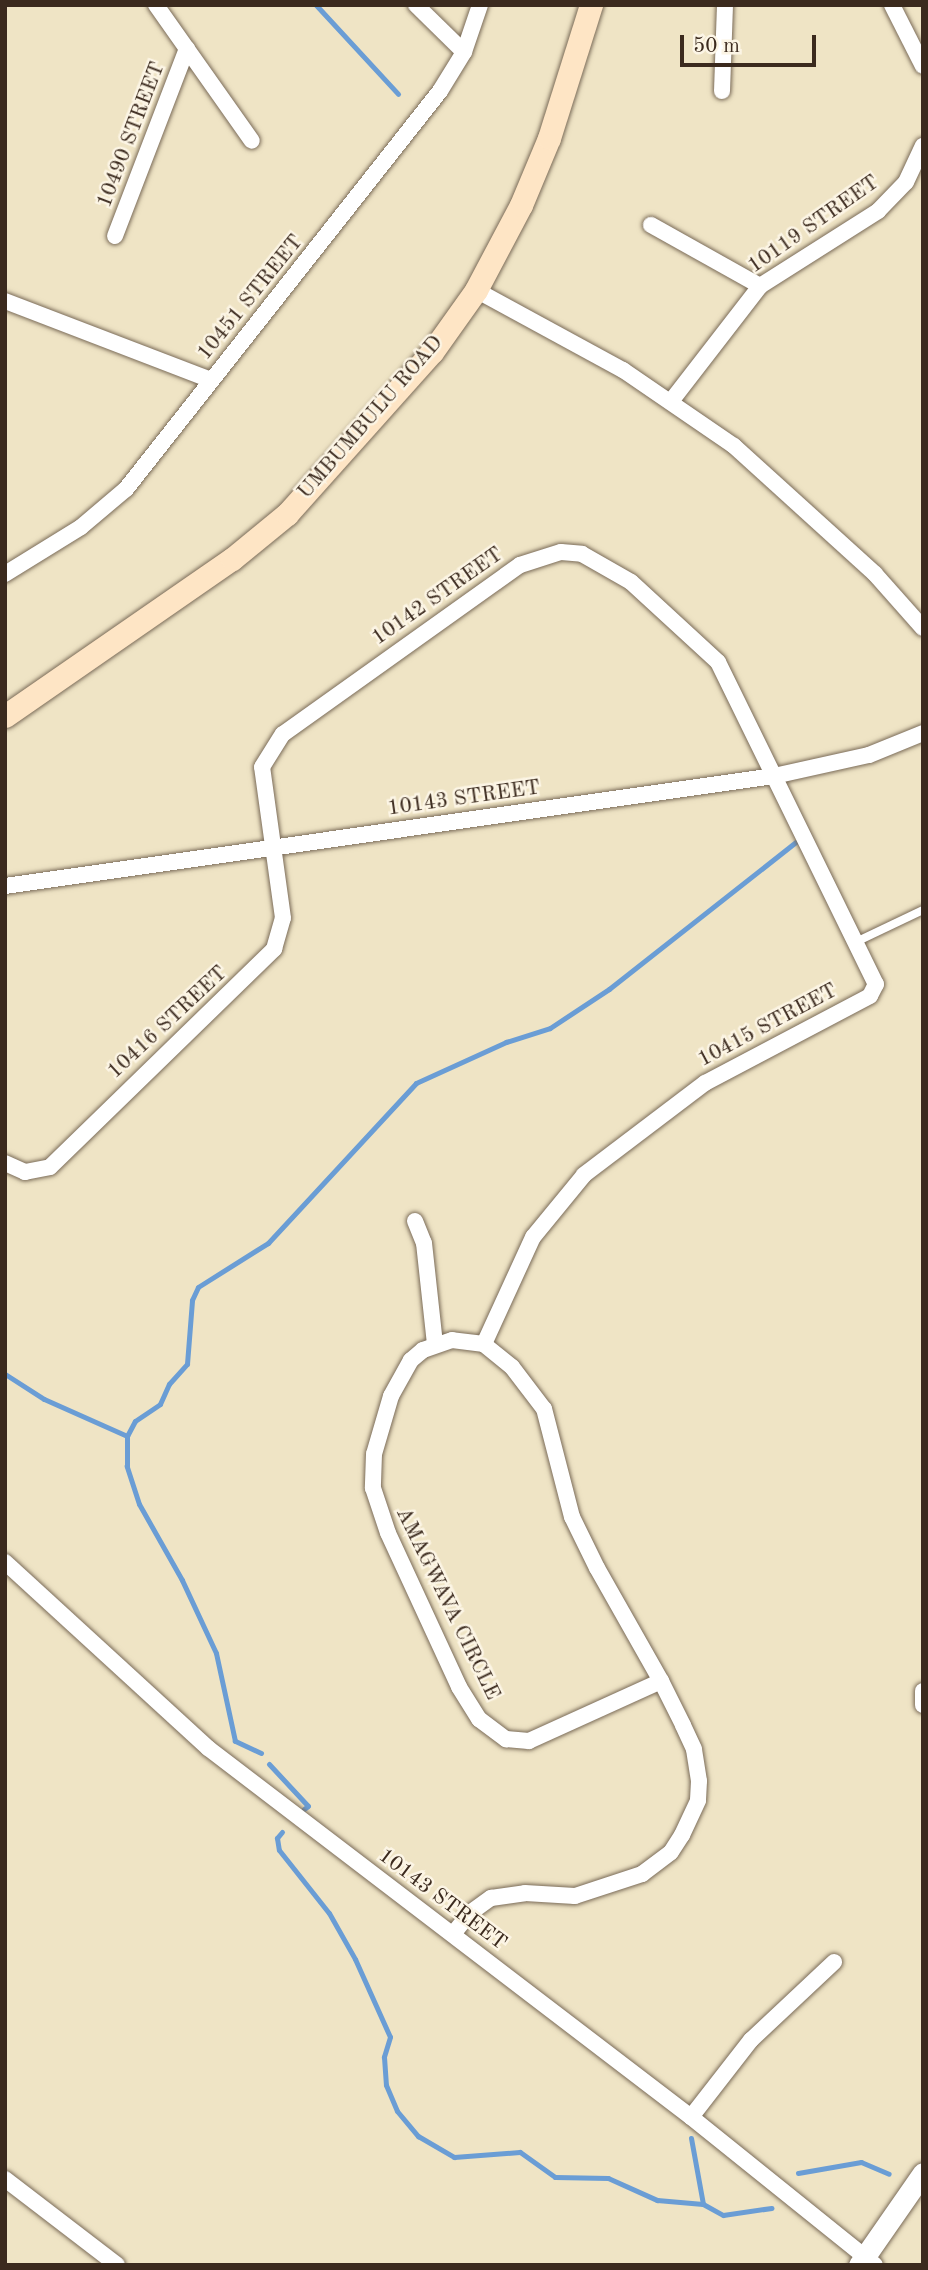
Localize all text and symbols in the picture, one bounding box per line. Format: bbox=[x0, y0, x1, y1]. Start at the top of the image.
scale bar bbox=[683, 21, 820, 65]
text: 50 m bbox=[693, 36, 740, 57]
street label: 10490 STREET bbox=[93, 59, 171, 211]
street label: 10119 STREET bbox=[744, 171, 884, 279]
street label: 10451 STREET bbox=[193, 230, 309, 366]
street label: UMBUMBULU ROAD bbox=[293, 331, 449, 505]
street label: 10142 STREET bbox=[368, 543, 508, 651]
street label: 10143 STREET bbox=[386, 776, 542, 822]
street label: 10416 STREET bbox=[103, 961, 233, 1085]
street label: 10415 STREET bbox=[694, 979, 842, 1073]
street label: AMAGWAVA CIRCLE bbox=[389, 1504, 505, 1704]
street label: 10143 STREET bbox=[373, 1844, 511, 1956]

